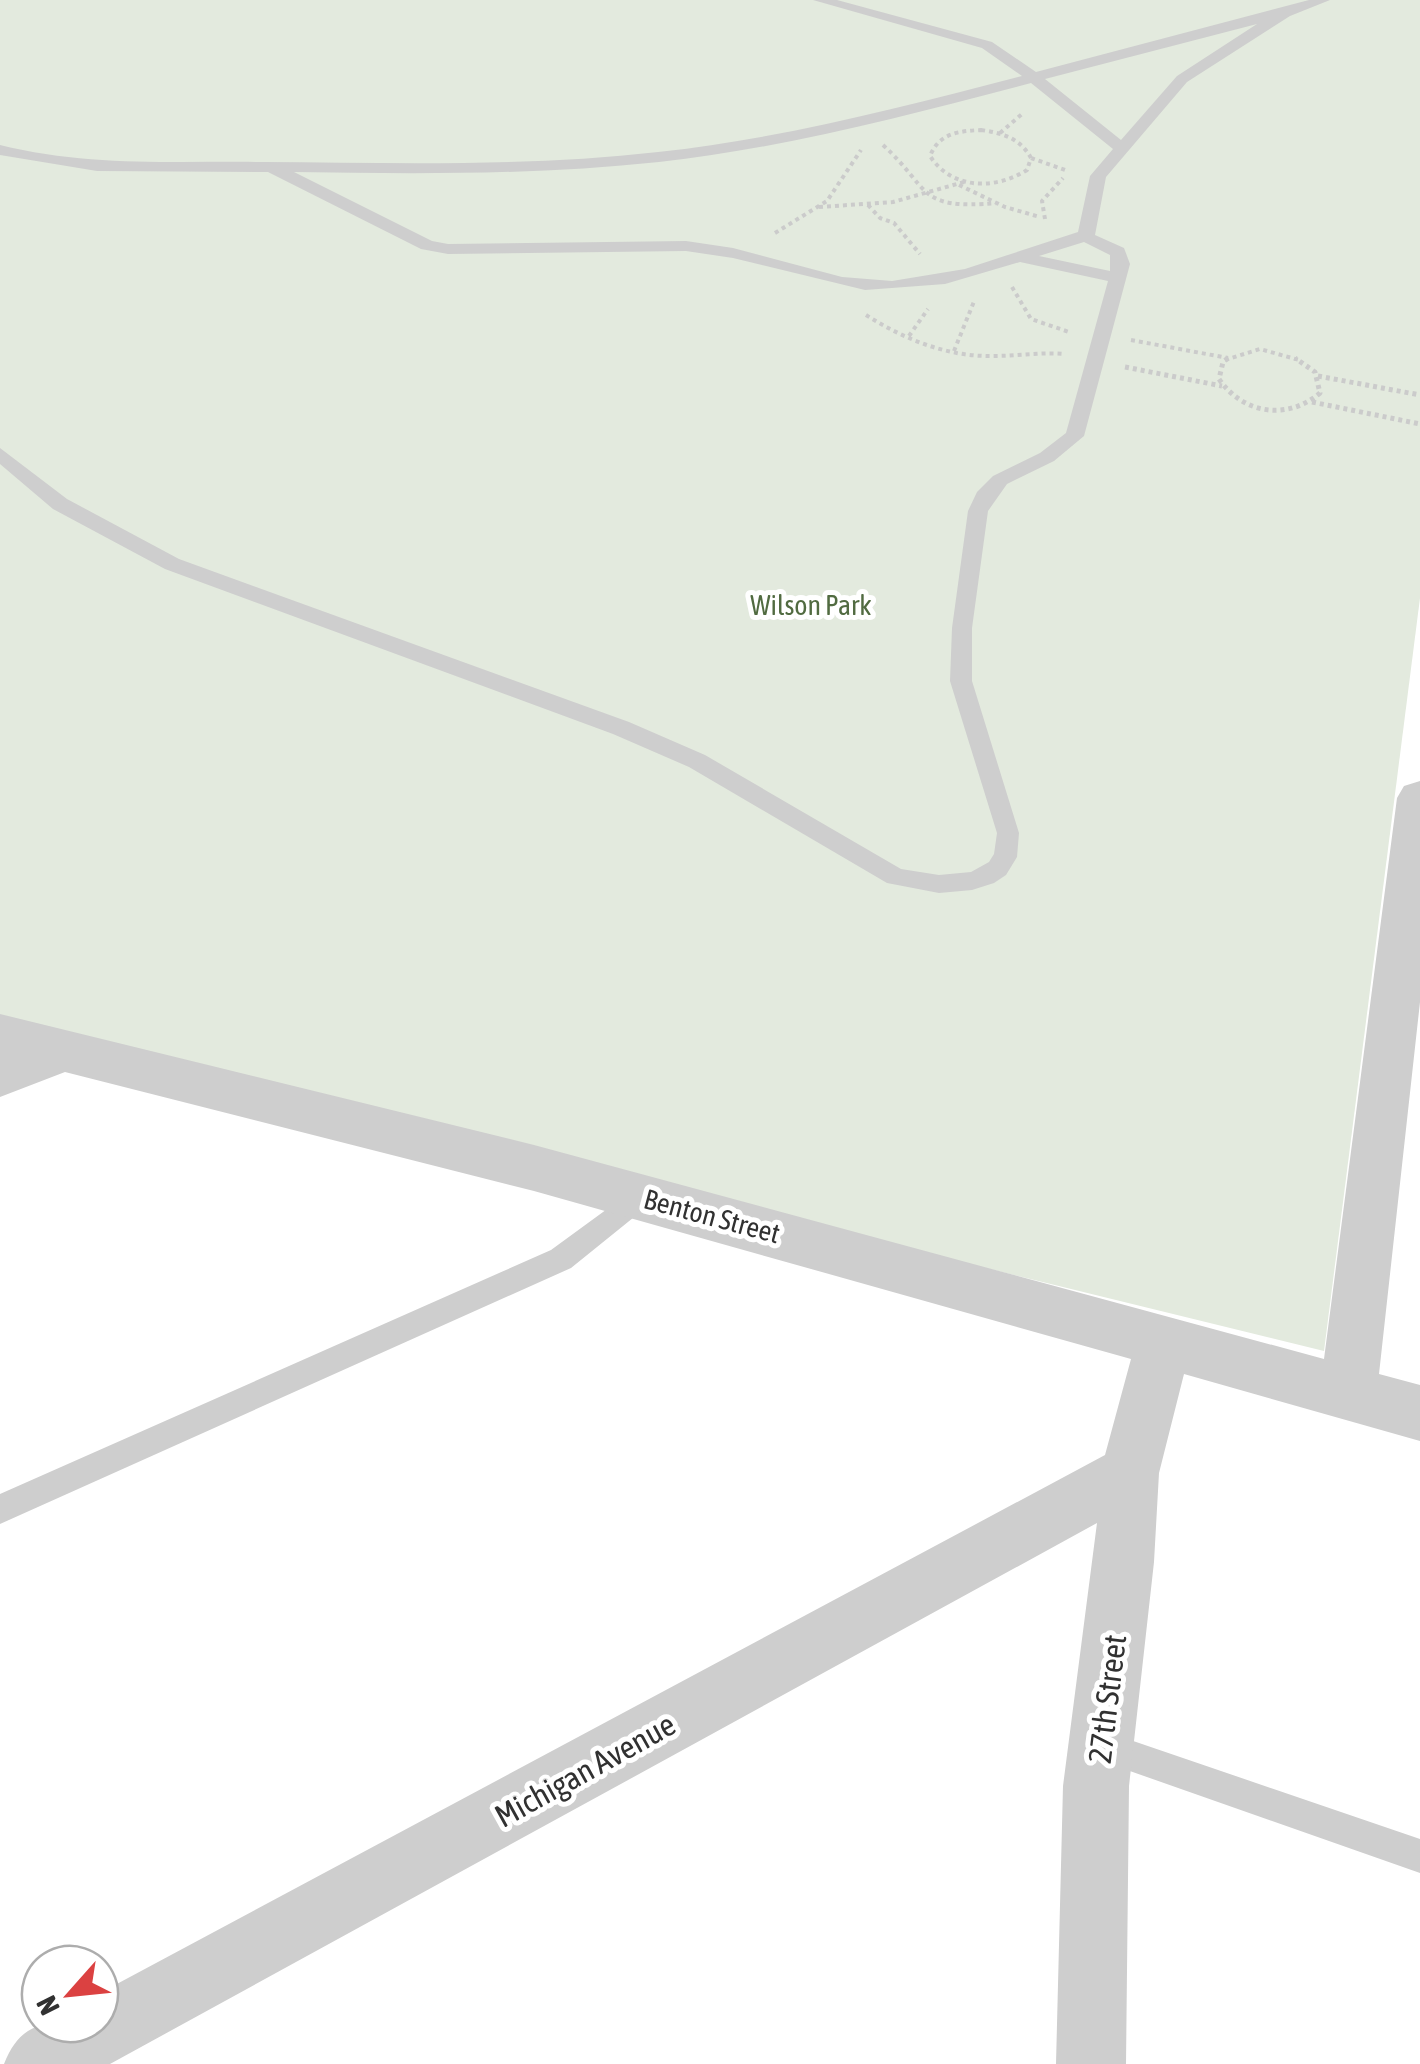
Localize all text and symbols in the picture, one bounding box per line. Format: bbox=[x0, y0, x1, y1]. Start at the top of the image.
park label: Wilson Park bbox=[750, 589, 872, 621]
street label: Benton Street bbox=[641, 1183, 783, 1249]
street label: 27th Street bbox=[1081, 1633, 1133, 1765]
street label: Michigan Avenue bbox=[489, 1705, 681, 1835]
north arrow bbox=[20, 1944, 120, 2044]
text: N bbox=[30, 1991, 66, 2020]

